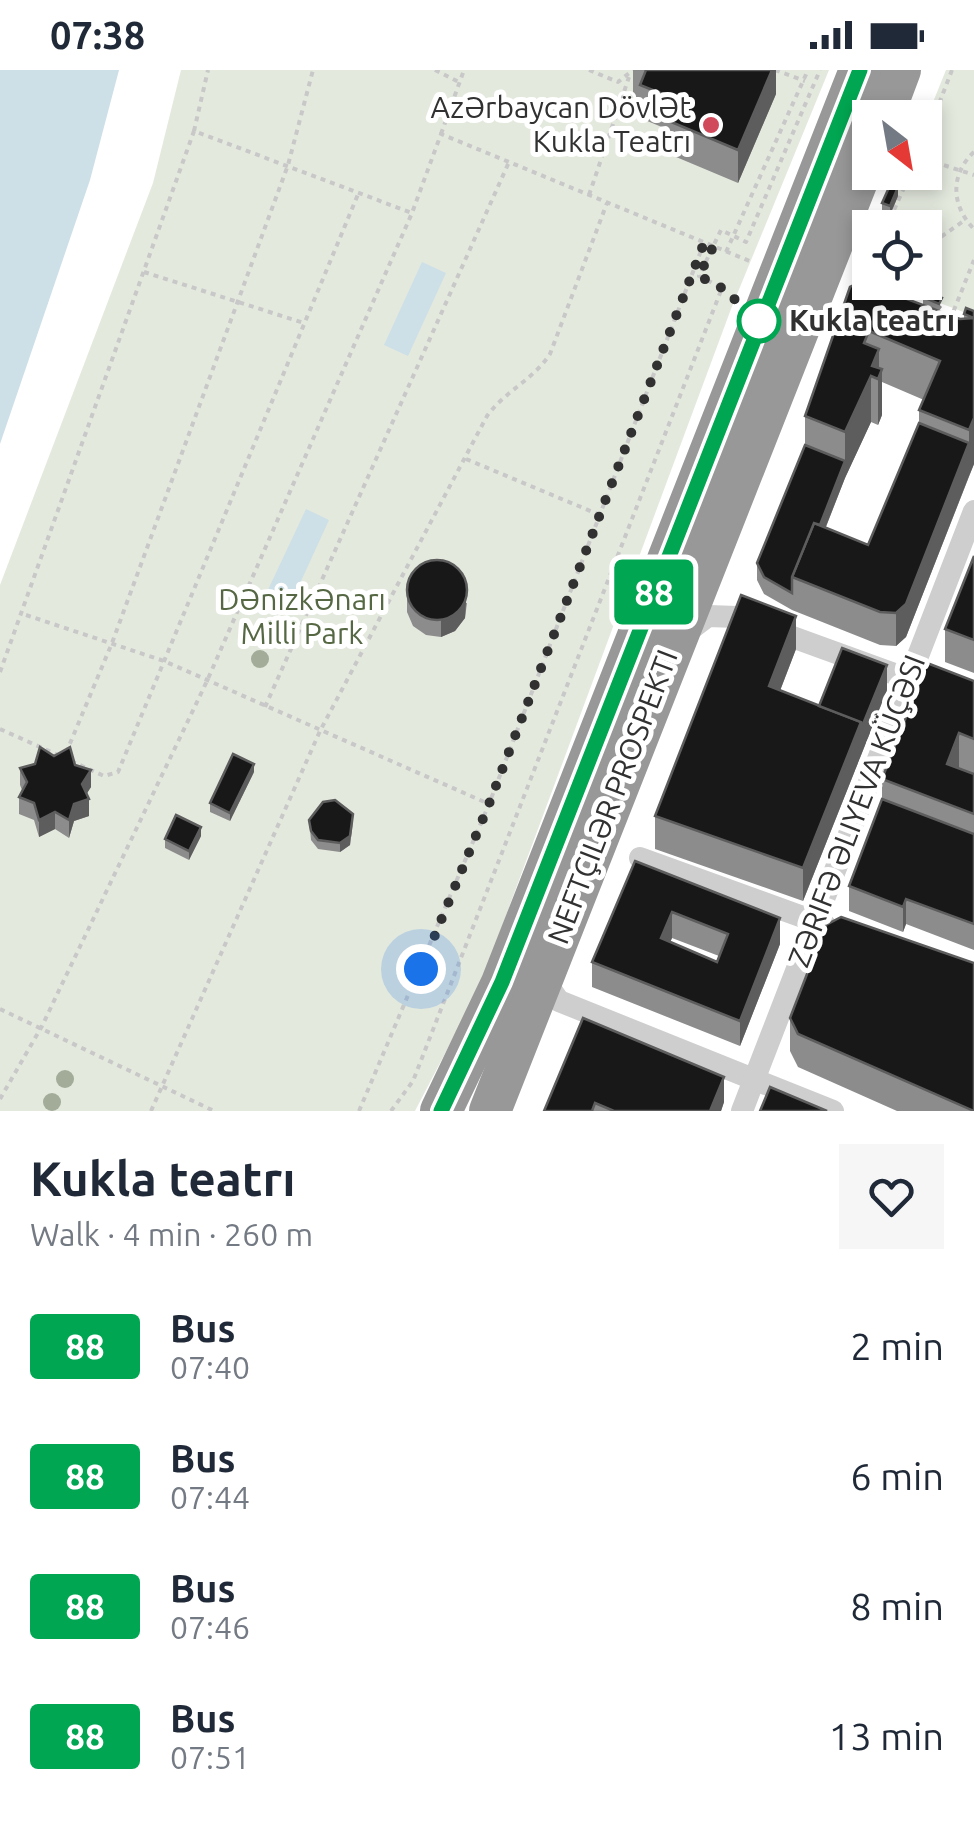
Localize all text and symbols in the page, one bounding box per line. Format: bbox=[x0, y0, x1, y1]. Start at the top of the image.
text: 07:38 bbox=[50, 14, 145, 56]
place label: Azərbaycan Dövlət Kukla Teatrı bbox=[430, 90, 691, 158]
north arrow bbox=[852, 100, 942, 190]
map controls bbox=[852, 100, 942, 300]
marker: Azərbaycan Dövlət Kukla Teatrı bbox=[700, 114, 722, 136]
button: locate bbox=[852, 210, 942, 300]
marker: Kukla teatrı bbox=[738, 300, 780, 342]
place label: Kukla teatrı bbox=[789, 303, 955, 337]
line badge: 88 bbox=[609, 560, 699, 624]
text: 88 bbox=[634, 572, 674, 612]
park label: Dənizkənarı Milli Park bbox=[218, 582, 386, 650]
street label: NEFTÇILƏR PROSPEKTI bbox=[540, 645, 684, 948]
street label: ZƏRIFƏ ƏLIYEVA KÜÇƏSI bbox=[781, 650, 931, 971]
your location bbox=[396, 944, 446, 994]
button: heart bbox=[839, 1144, 944, 1249]
text: Kukla teatrı bbox=[30, 1151, 296, 1205]
text: Walk · 4 min · 260 m bbox=[30, 1216, 313, 1252]
text: Bus bbox=[170, 1307, 235, 1349]
text: 2 min bbox=[850, 1325, 944, 1367]
text: 88 bbox=[65, 1326, 105, 1366]
text: 07:40 bbox=[170, 1349, 250, 1385]
text: Bus bbox=[170, 1437, 235, 1479]
text: 6 min bbox=[850, 1455, 944, 1497]
text: 88 bbox=[65, 1456, 105, 1496]
text: 07:44 bbox=[170, 1479, 250, 1515]
text: Bus bbox=[170, 1567, 235, 1609]
text: 8 min bbox=[850, 1585, 944, 1627]
text: 88 bbox=[65, 1586, 105, 1626]
text: 07:46 bbox=[170, 1609, 250, 1645]
text: Bus bbox=[170, 1697, 235, 1739]
text: 13 min bbox=[829, 1715, 944, 1757]
text: 88 bbox=[65, 1716, 105, 1756]
text: 07:51 bbox=[170, 1739, 250, 1775]

